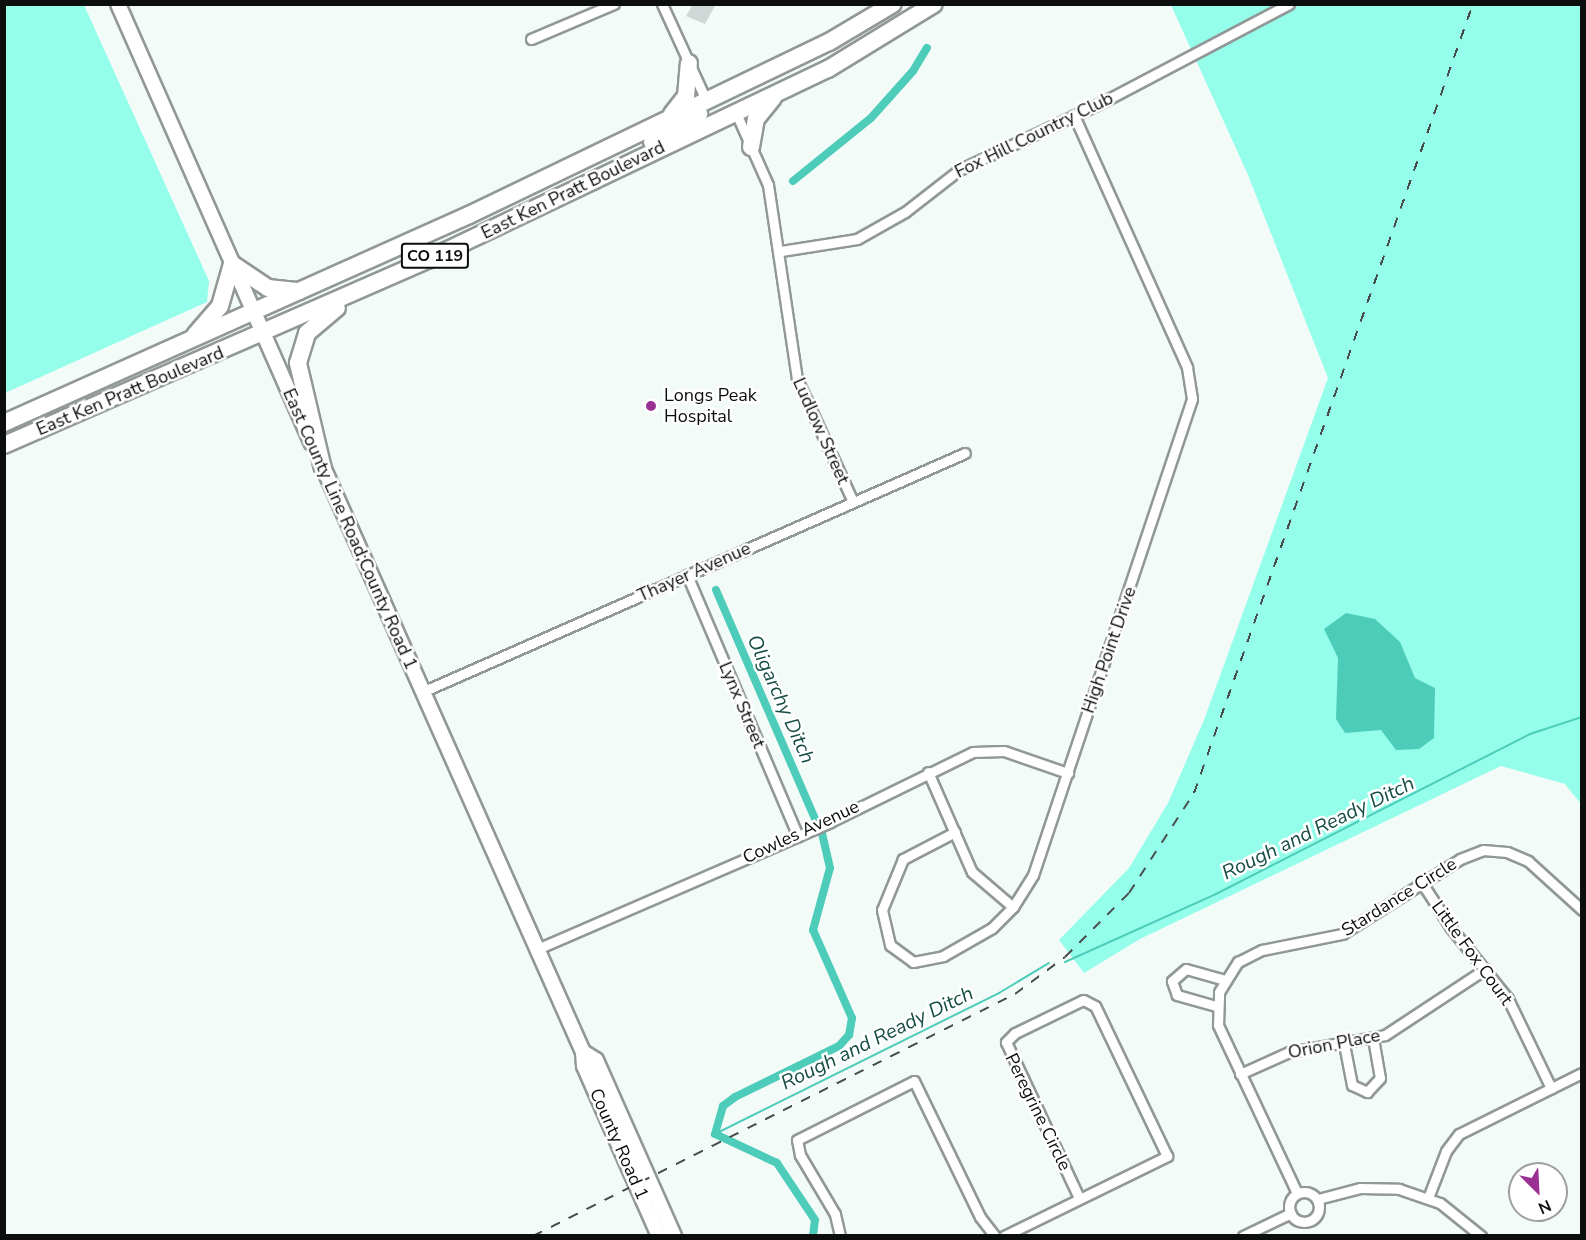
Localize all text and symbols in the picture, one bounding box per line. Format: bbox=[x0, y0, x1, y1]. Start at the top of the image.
street label: Fox Hill Country Club bbox=[951, 87, 1117, 183]
street label: East Ken Pratt Boulevard bbox=[478, 136, 668, 244]
road number: CO 119 bbox=[400, 243, 470, 269]
street label: East Ken Pratt Boulevard bbox=[33, 342, 227, 440]
street label: Ludlow Street bbox=[788, 374, 854, 488]
street label: East County Line Road;County Road 1 bbox=[278, 385, 422, 673]
place label: Longs Peak Hospital bbox=[664, 385, 757, 428]
marker: Longs Peak Hospital bbox=[642, 397, 660, 415]
street label: Thayer Avenue bbox=[634, 537, 754, 607]
street label: High Point Drive bbox=[1077, 584, 1141, 716]
water label: Oligarchy Ditch bbox=[742, 631, 820, 767]
street label: Lynx Street bbox=[714, 659, 770, 751]
water label: Rough and Ready Ditch bbox=[1218, 771, 1418, 885]
street label: Cowles Avenue bbox=[739, 796, 863, 868]
street label: Stardance Circle bbox=[1337, 853, 1461, 941]
street label: Little Fox Court bbox=[1427, 897, 1517, 1009]
water label: Rough and Ready Ditch bbox=[777, 981, 977, 1095]
street label: Orion Place bbox=[1286, 1024, 1382, 1064]
street label: Peregrine Circle bbox=[1000, 1050, 1076, 1174]
street label: County Road 1 bbox=[585, 1085, 653, 1203]
north arrow bbox=[1508, 1162, 1568, 1222]
text: N bbox=[1535, 1194, 1554, 1219]

